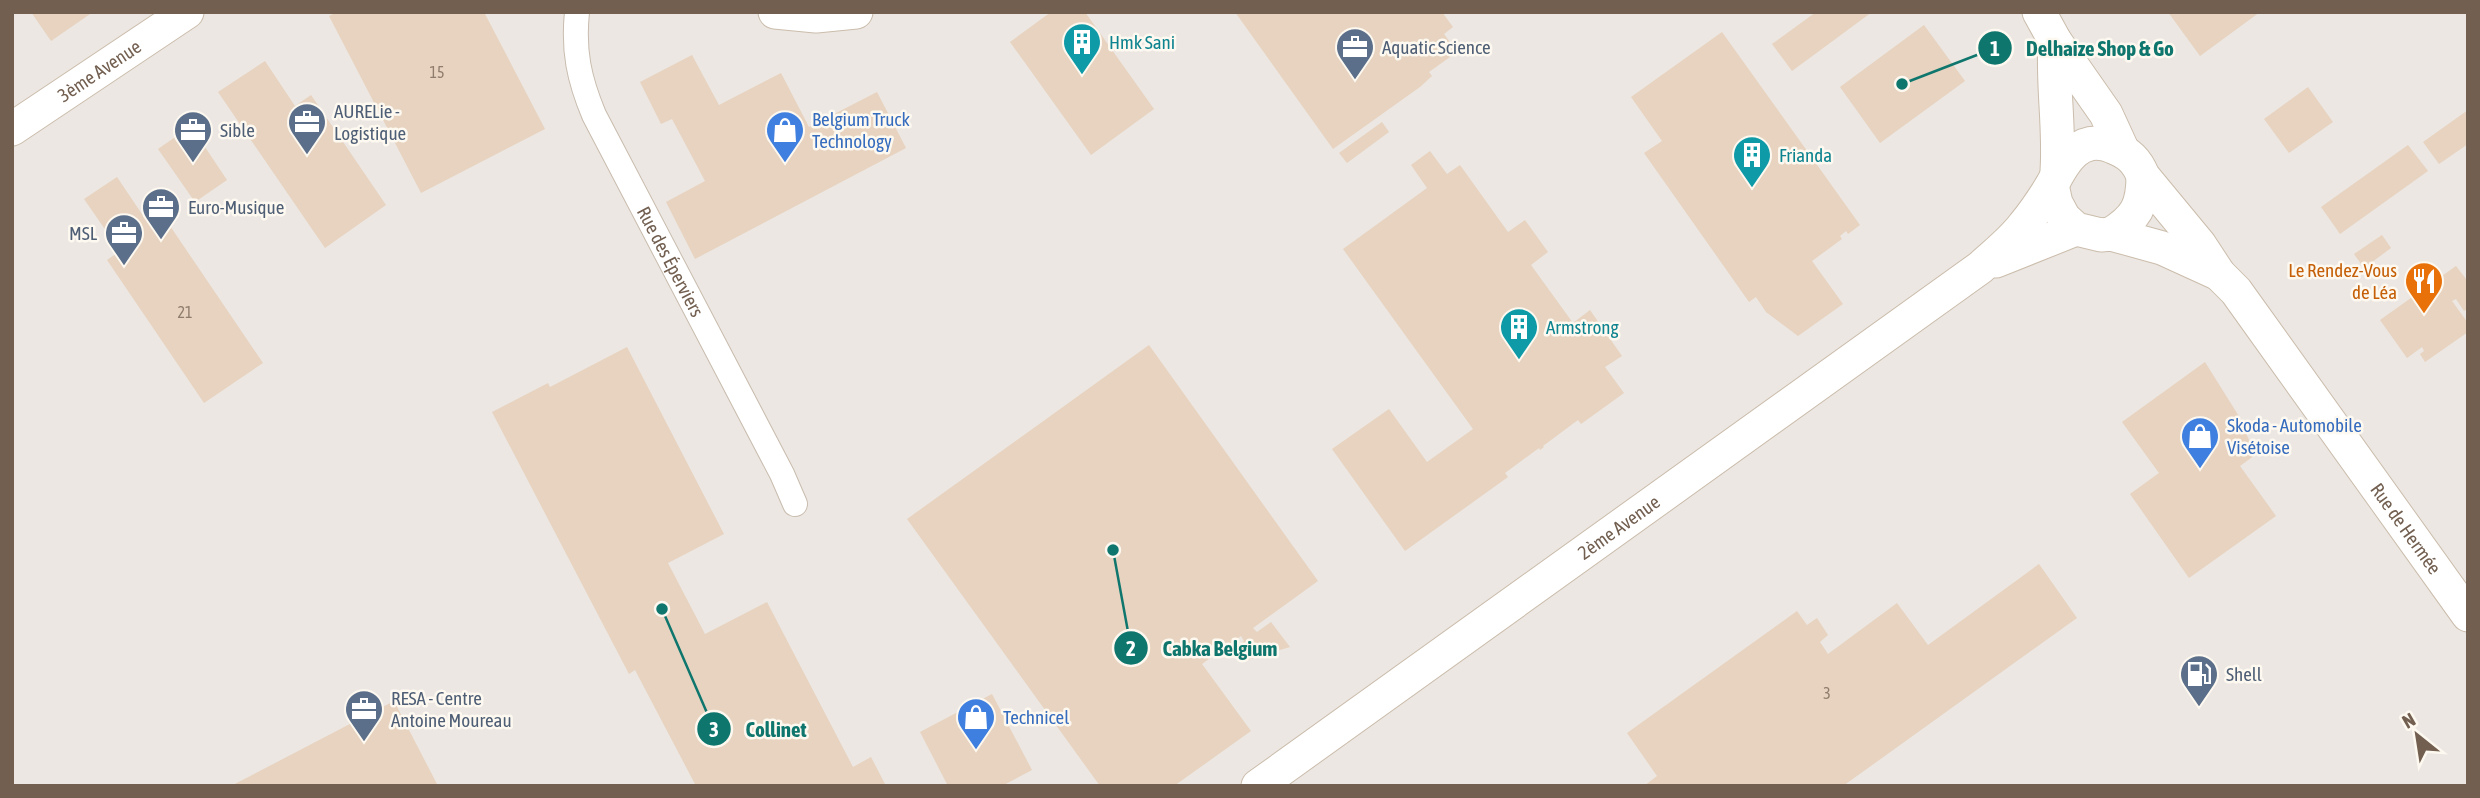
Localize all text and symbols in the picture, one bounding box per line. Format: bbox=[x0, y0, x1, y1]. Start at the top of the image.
building icon: Hmk Sani bbox=[1061, 21, 1103, 76]
office icon: Aquatic Science bbox=[1334, 26, 1376, 81]
callout: Delhaize Shop & Go bbox=[1977, 27, 2188, 69]
place label: Hmk Sani bbox=[1109, 31, 1175, 53]
street label: 3ème Avenue bbox=[54, 35, 145, 106]
place label: Aquatic Science bbox=[1382, 36, 1491, 58]
text: 1 bbox=[1990, 36, 2000, 60]
text: Delhaize Shop & Go bbox=[2026, 36, 2174, 60]
house number: 15 bbox=[429, 63, 445, 81]
place label: AURELie - Logistique bbox=[334, 100, 406, 144]
office icon: AURELie - Logistique bbox=[286, 101, 328, 156]
place label: Belgium Truck Technology bbox=[812, 108, 910, 152]
office icon: Sible bbox=[172, 109, 214, 164]
shop icon: Belgium Truck Technology bbox=[764, 109, 806, 164]
place label: Sible bbox=[220, 119, 255, 141]
building icon: Frianda bbox=[1731, 134, 1773, 189]
place label: Frianda bbox=[1779, 144, 1832, 166]
office icon: Euro-Musique bbox=[140, 186, 182, 241]
place label: Euro-Musique bbox=[188, 196, 284, 218]
street label: Rue des Éperviers bbox=[633, 203, 709, 321]
office icon: MSL bbox=[103, 212, 145, 267]
place label: MSL bbox=[69, 222, 98, 244]
place label: Le Rendez-Vous de Léa bbox=[2288, 259, 2397, 303]
restaurant icon: Le Rendez-Vous de Léa bbox=[2403, 260, 2445, 315]
house number: 21 bbox=[177, 303, 193, 321]
building icon: Armstrong bbox=[1498, 306, 1540, 361]
place label: Armstrong bbox=[1546, 316, 1620, 338]
place label: Skoda - Automobile Visétoise bbox=[2227, 414, 2362, 458]
shop icon: Skoda - Automobile Visétoise bbox=[2179, 415, 2221, 470]
street label: Rue de Hermée bbox=[2366, 479, 2446, 578]
street label: 2ème Avenue bbox=[1574, 490, 1664, 564]
callout: Cabka Belgium bbox=[1113, 627, 1291, 669]
text: 2 bbox=[1126, 636, 1136, 660]
text: Cabka Belgium bbox=[1163, 636, 1277, 660]
fuel station icon: Shell bbox=[2178, 653, 2220, 708]
place label: Shell bbox=[2226, 663, 2262, 685]
house number: 3 bbox=[1823, 684, 1831, 702]
place label: RESA - Centre Antoine Moureau bbox=[391, 687, 512, 731]
office icon: RESA - Centre Antoine Moureau bbox=[343, 688, 385, 743]
shop icon: Technicel bbox=[955, 696, 997, 751]
north arrow bbox=[2382, 700, 2452, 770]
place label: Technicel bbox=[1003, 706, 1069, 728]
callout: Collinet bbox=[696, 708, 820, 750]
text: N bbox=[2398, 708, 2419, 733]
text: 3 bbox=[709, 717, 719, 741]
text: Collinet bbox=[745, 717, 807, 741]

